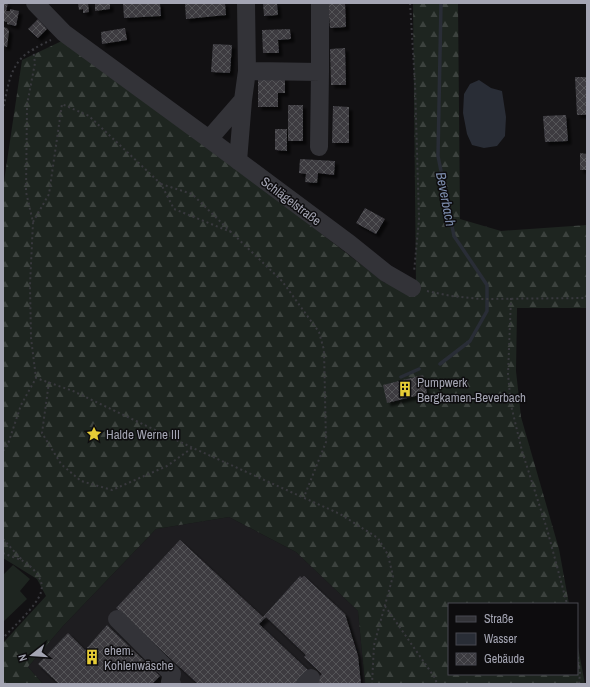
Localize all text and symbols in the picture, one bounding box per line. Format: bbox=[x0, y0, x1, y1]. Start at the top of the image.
water label: Beverbach bbox=[432, 170, 460, 228]
street label: Schlägelstraße bbox=[257, 173, 325, 229]
place label: Pumpwerk Bergkamen-Beverbach bbox=[417, 374, 526, 406]
building icon: Pumpwerk Bergkamen-Beverbach bbox=[396, 380, 414, 398]
place icon: Halde Werne III bbox=[85, 425, 103, 443]
place label: Halde Werne III bbox=[106, 426, 180, 443]
legend bbox=[448, 603, 578, 675]
text: Straße bbox=[484, 611, 514, 627]
text: Wasser bbox=[484, 631, 518, 647]
north arrow bbox=[12, 635, 52, 675]
place label: ehem. Kohlenwäsche bbox=[104, 642, 173, 674]
building icon: ehem. Kohlenwäsche bbox=[83, 648, 101, 666]
text: Gebäude bbox=[484, 651, 525, 667]
text: N bbox=[15, 653, 30, 663]

